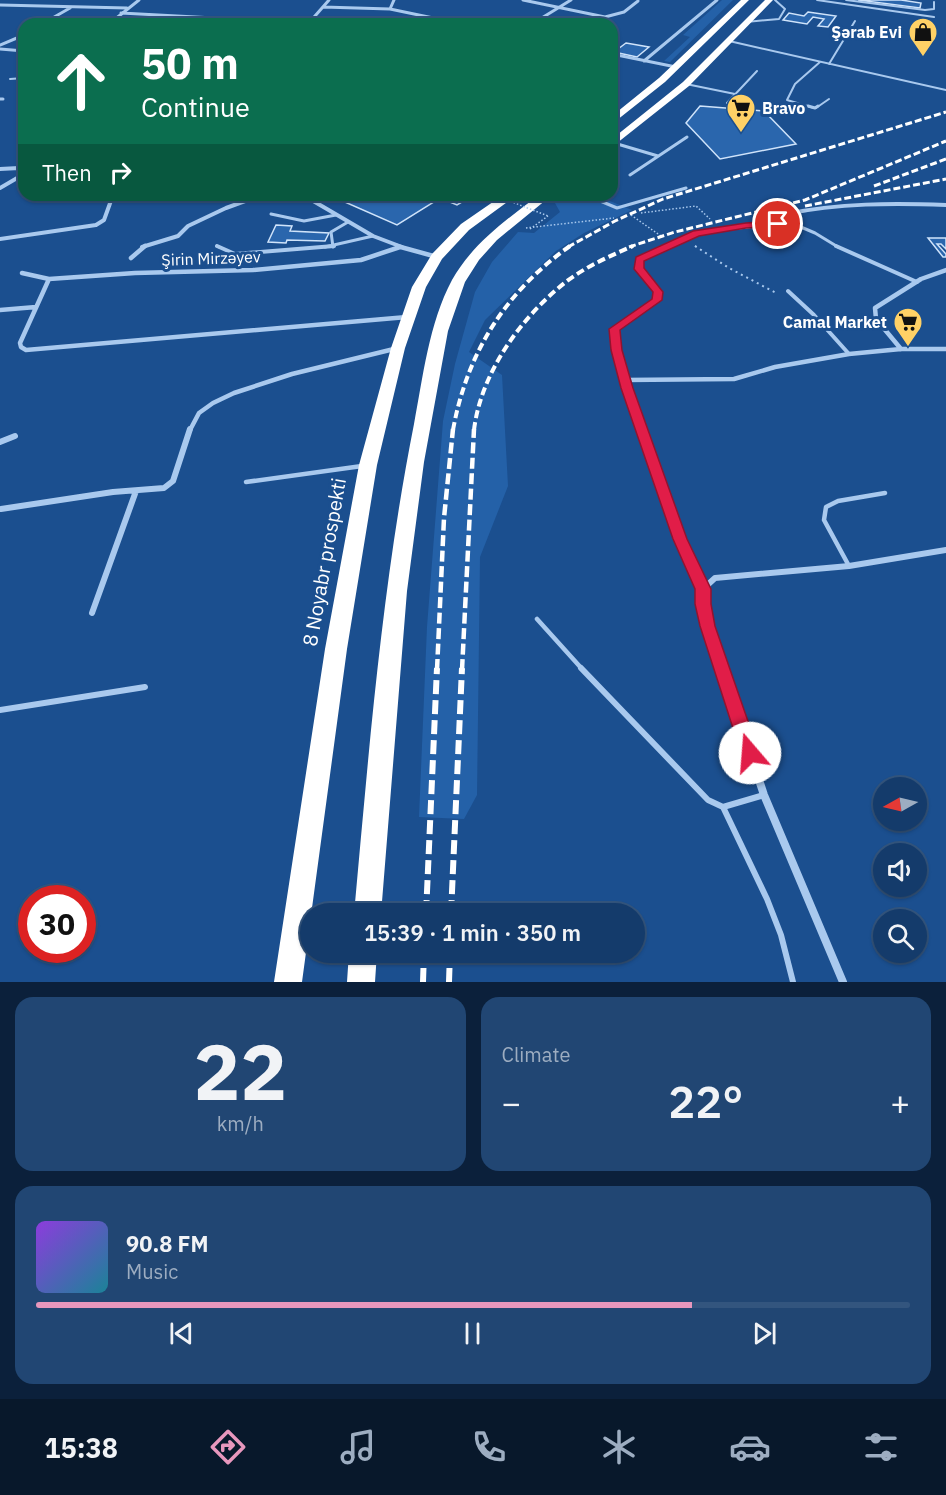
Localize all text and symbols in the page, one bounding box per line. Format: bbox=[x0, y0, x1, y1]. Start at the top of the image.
shop icon: Şərab Evi bbox=[907, 16, 939, 58]
place label: Şərab Evi bbox=[831, 22, 902, 42]
text: 50 m bbox=[141, 36, 239, 91]
icon: ahead bbox=[42, 42, 120, 120]
text: Continue bbox=[141, 89, 250, 124]
supermarket icon: Bravo bbox=[725, 92, 757, 134]
place label: Bravo bbox=[762, 98, 805, 118]
icon: right bbox=[104, 156, 137, 189]
text: Then bbox=[42, 158, 92, 187]
pin bbox=[752, 198, 803, 249]
icon: arrive bbox=[761, 207, 794, 240]
street label: Şirin Mirzəyev bbox=[161, 246, 261, 270]
supermarket icon: Camal Market bbox=[892, 306, 924, 348]
place label: Camal Market bbox=[783, 312, 887, 332]
street label: 8 Noyabr prospekti bbox=[296, 476, 352, 648]
position arrow bbox=[718, 721, 782, 785]
north arrow bbox=[873, 777, 927, 831]
map controls bbox=[873, 777, 927, 963]
button: sound bbox=[873, 843, 927, 897]
speed limit sign: 30 bbox=[18, 885, 96, 963]
button: search bbox=[873, 909, 927, 963]
text: 15:39 · 1 min · 350 m bbox=[364, 918, 581, 947]
text: 22 bbox=[193, 1020, 287, 1121]
text: Climate bbox=[502, 1041, 570, 1068]
text: 22° bbox=[668, 1072, 743, 1130]
text: − bbox=[502, 1081, 521, 1124]
text: + bbox=[890, 1081, 910, 1124]
text: km/h bbox=[217, 1110, 264, 1137]
text: 90.8 FM bbox=[126, 1229, 209, 1258]
text: Music bbox=[126, 1258, 178, 1285]
icon: previous bbox=[165, 1317, 198, 1350]
icon: pause bbox=[456, 1317, 489, 1350]
icon: next bbox=[748, 1317, 781, 1350]
icon: directions bbox=[207, 1426, 249, 1468]
icon: music bbox=[337, 1426, 379, 1468]
icon: phone bbox=[468, 1426, 510, 1468]
icon: climate bbox=[598, 1426, 640, 1468]
icon: car bbox=[729, 1426, 771, 1468]
icon: filters bbox=[860, 1426, 902, 1468]
text: 15:38 bbox=[44, 1430, 118, 1465]

